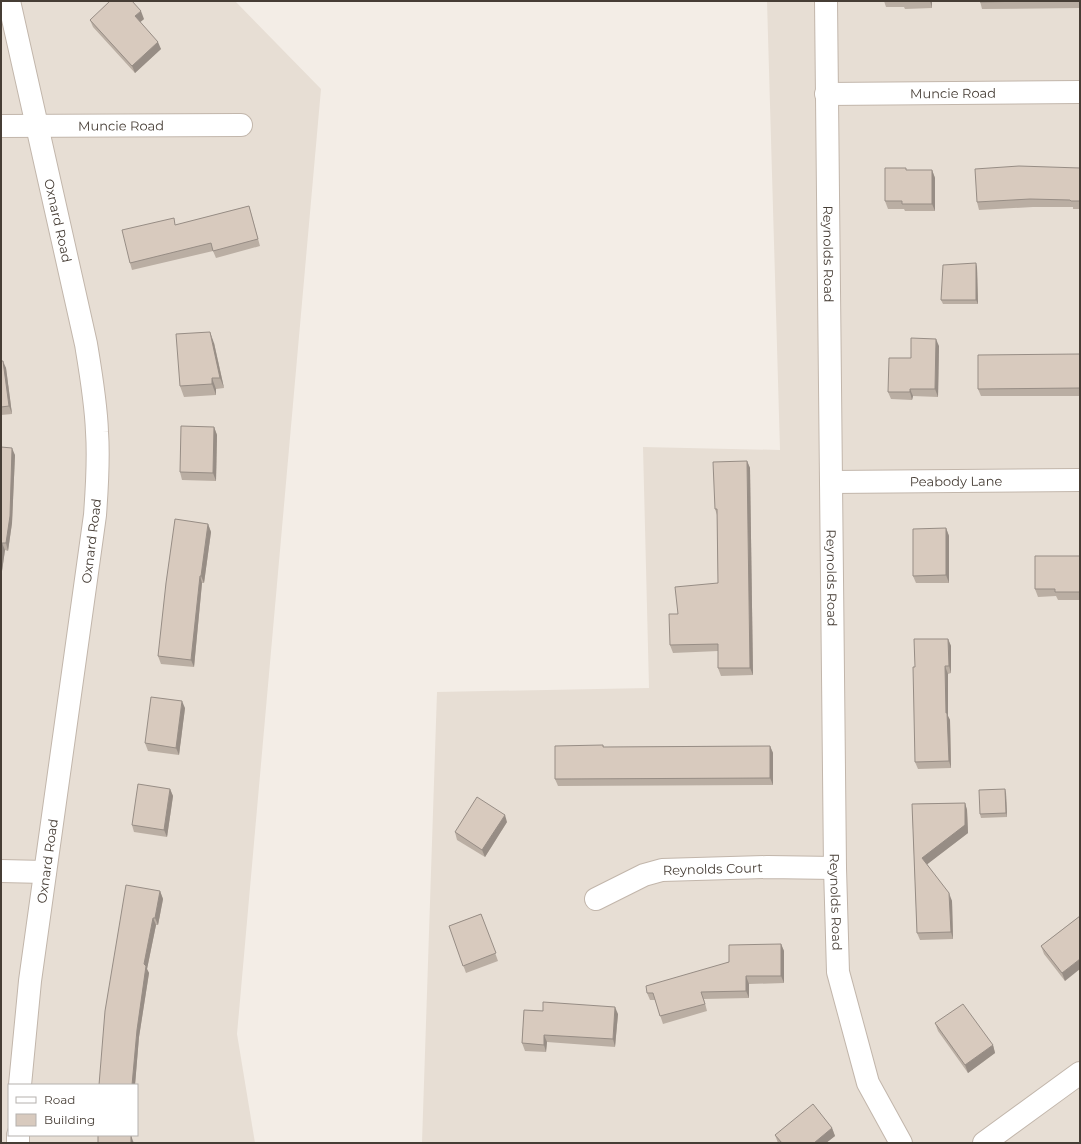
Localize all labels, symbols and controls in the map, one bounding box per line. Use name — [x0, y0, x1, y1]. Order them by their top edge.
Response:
street label: Muncie Road — [910, 85, 996, 101]
street label: Muncie Road — [78, 117, 164, 134]
street label: Oxnard Road — [41, 177, 75, 264]
street label: Reynolds Road — [820, 205, 837, 303]
street label: Peabody Lane — [910, 473, 1003, 489]
street label: Oxnard Road — [78, 498, 104, 584]
street label: Reynolds Road — [823, 529, 840, 627]
street label: Oxnard Road — [33, 818, 61, 904]
street label: Reynolds Road — [827, 853, 845, 951]
street label: Reynolds Court — [663, 859, 763, 878]
legend — [8, 1084, 138, 1136]
text: Road — [44, 1092, 75, 1107]
text: Building — [44, 1112, 95, 1127]

